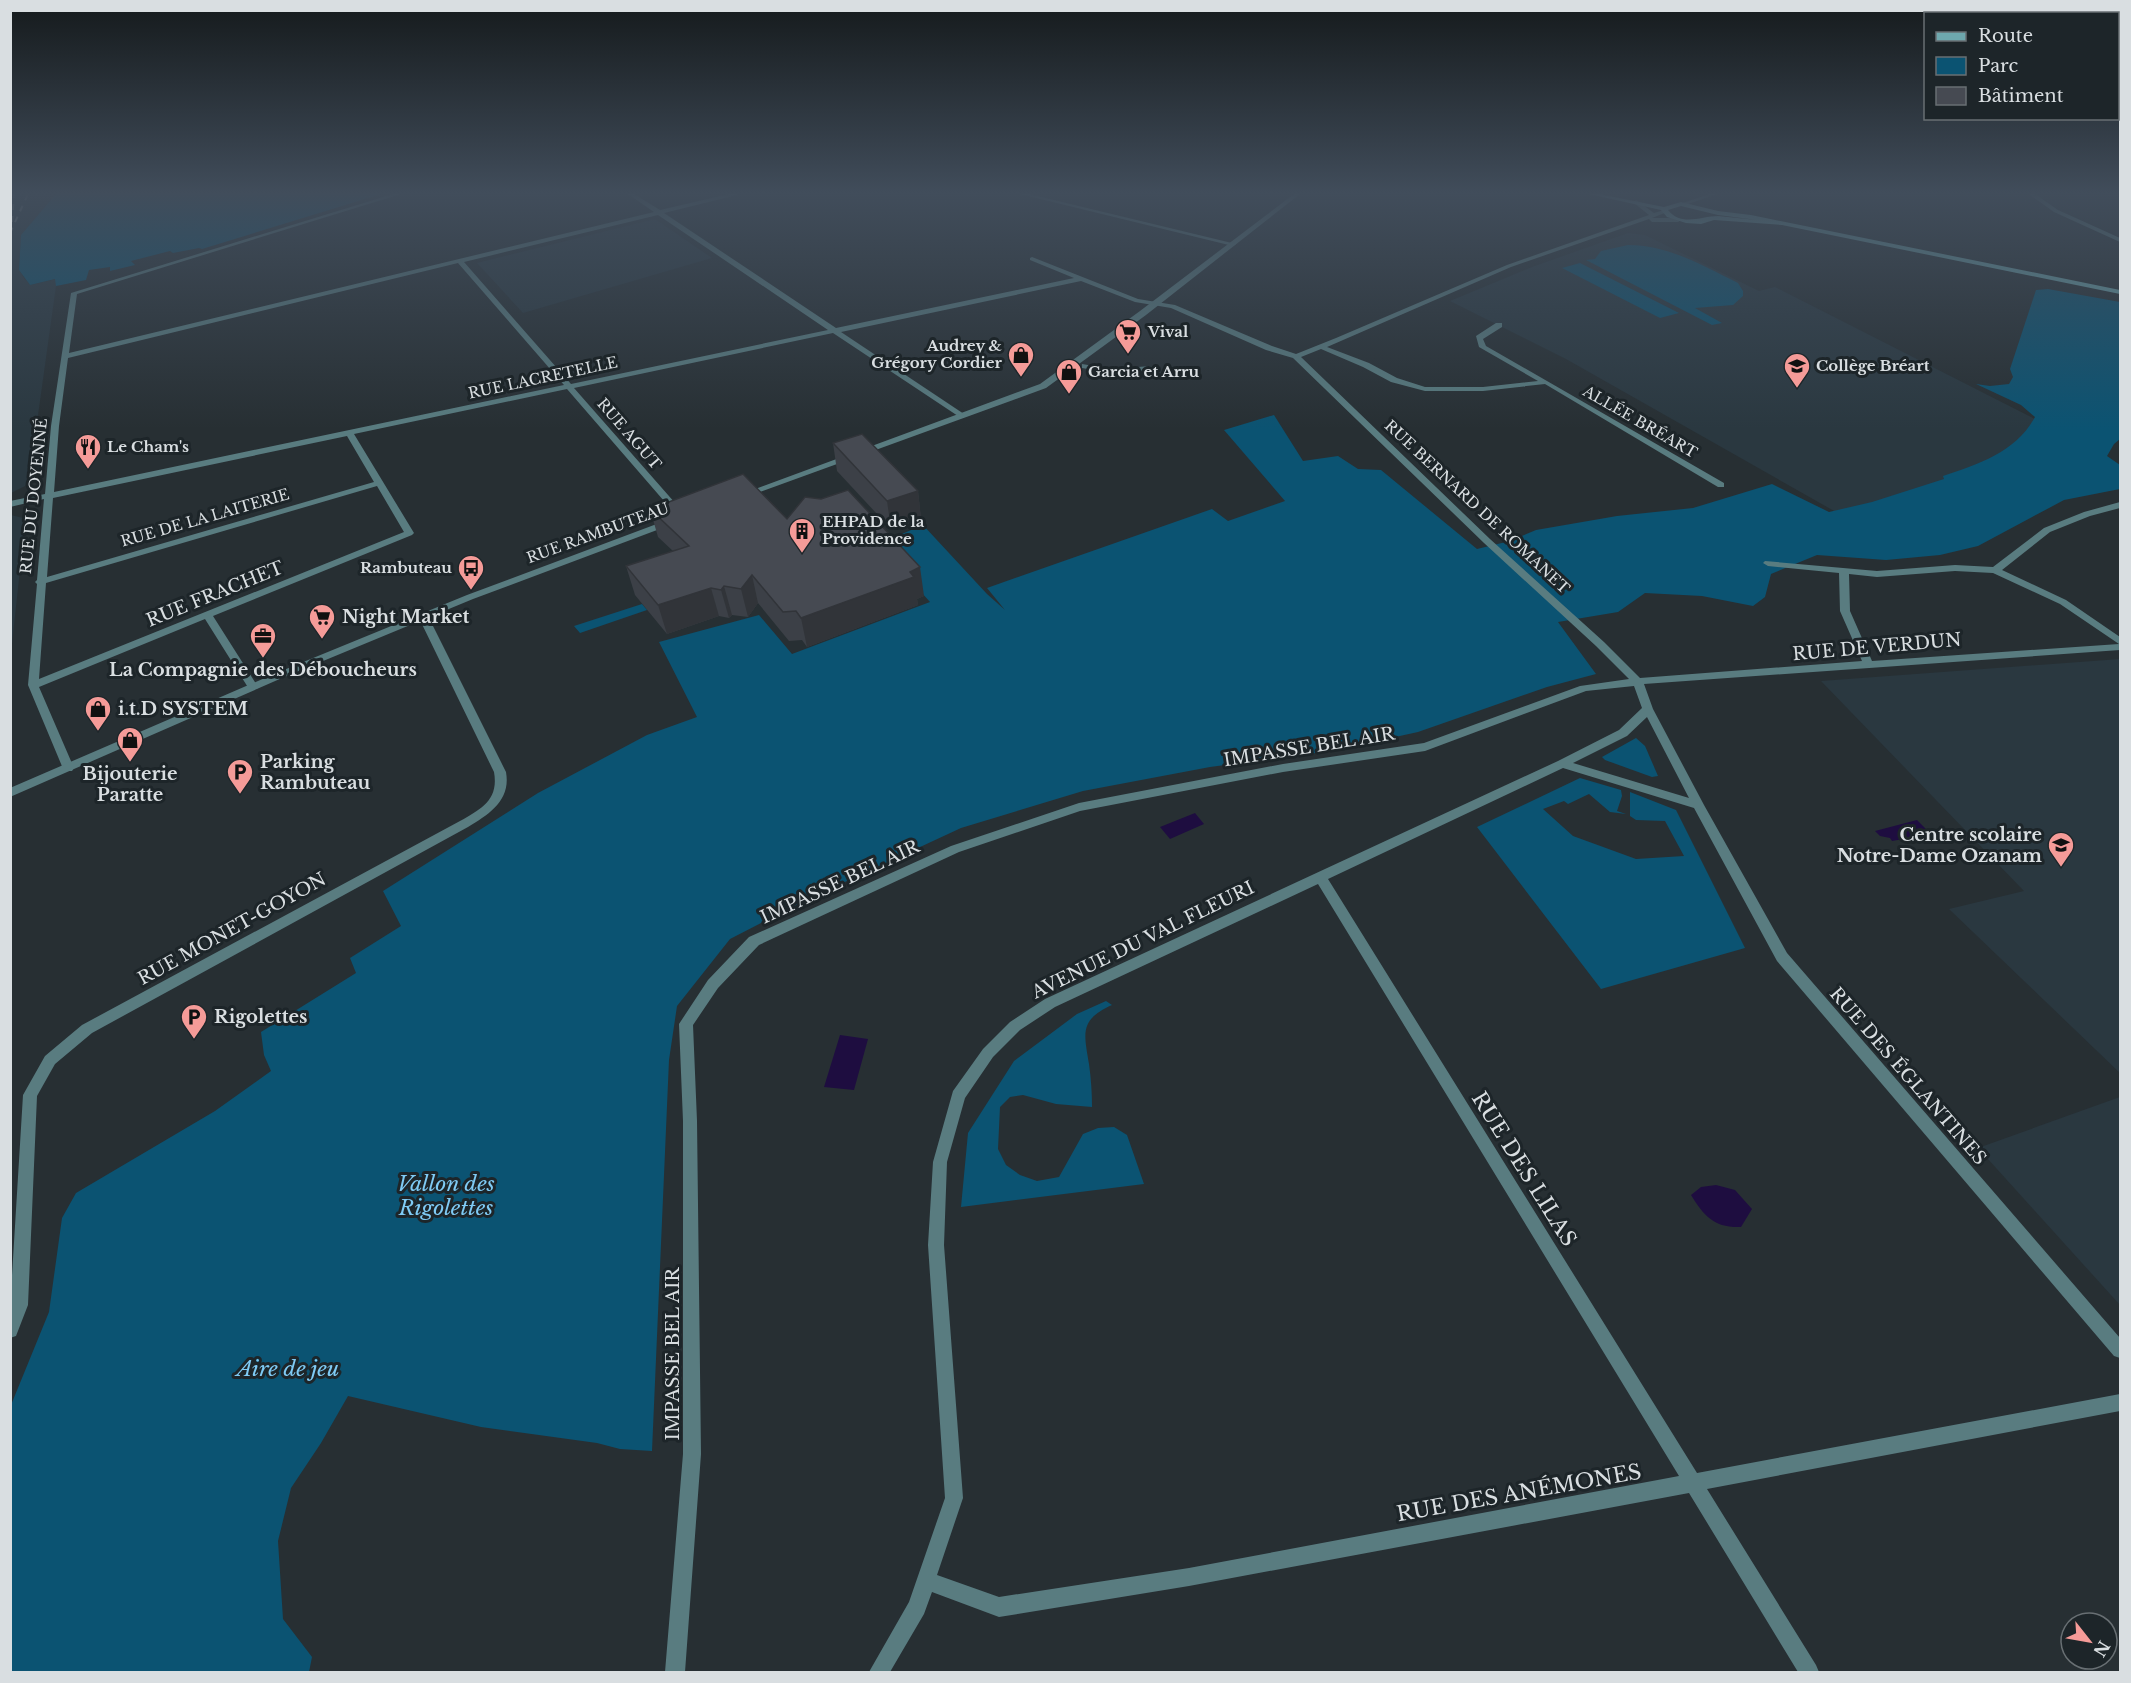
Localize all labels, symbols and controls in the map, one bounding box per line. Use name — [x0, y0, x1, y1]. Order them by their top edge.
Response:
legend — [1924, 12, 2119, 120]
text: Route — [1978, 25, 2033, 47]
text: Parc — [1978, 55, 2019, 77]
text: Bâtiment — [1978, 85, 2064, 107]
supermarket icon: Vival — [1113, 317, 1143, 355]
place label: Vival — [1147, 322, 1189, 341]
place label: Audrey & Grégory Cordier — [871, 336, 1003, 372]
shop icon: Audrey & Grégory Cordier — [1006, 340, 1036, 378]
school or university icon: Collège Bréart — [1782, 351, 1812, 389]
street label: RUE LACRETELLE — [466, 352, 619, 403]
place label: Collège Bréart — [1816, 356, 1930, 375]
shop icon: Garcia et Arru — [1054, 357, 1084, 395]
place label: Garcia et Arru — [1088, 362, 1200, 381]
street label: ALLÉE BRÉART — [1579, 381, 1701, 462]
street label: RUE AGUT — [593, 394, 666, 473]
street label: RUE BERNARD DE ROMANET — [1381, 416, 1574, 598]
street label: RUE DU DOYENNÉ — [16, 417, 51, 575]
restaurant icon: Le Cham's — [73, 432, 103, 470]
place label: Le Cham's — [107, 437, 189, 456]
street label: RUE DE LA LAITERIE — [118, 484, 292, 551]
street label: RUE RAMBUTEAU — [524, 498, 672, 567]
place label: EHPAD de la Providence — [822, 512, 925, 548]
building icon: EHPAD de la Providence — [787, 516, 817, 554]
bus stop icon: Rambuteau — [456, 553, 486, 591]
street label: RUE FRACHET — [143, 556, 287, 632]
place label: Rambuteau — [360, 558, 452, 577]
supermarket icon: Night Market — [307, 602, 337, 640]
place label: Night Market — [342, 606, 470, 628]
office icon: La Compagnie des Déboucheurs — [248, 621, 278, 659]
street label: RUE DE VERDUN — [1792, 629, 1962, 665]
place label: La Compagnie des Déboucheurs — [109, 659, 417, 681]
shop icon: i.t.D SYSTEM — [83, 694, 113, 732]
place label: i.t.D SYSTEM — [118, 698, 249, 720]
street label: IMPASSE BEL AIR — [1222, 722, 1397, 771]
shop icon: Bijouterie Paratte — [115, 725, 145, 763]
place label: Parking Rambuteau — [260, 751, 371, 794]
parking icon: Parking Rambuteau — [225, 757, 255, 795]
place label: Bijouterie Paratte — [83, 763, 177, 806]
place label: Centre scolaire Notre-Dame Ozanam — [1837, 824, 2042, 867]
school or university icon: Centre scolaire Notre-Dame Ozanam — [2046, 830, 2076, 868]
street label: IMPASSE BEL AIR — [757, 835, 924, 929]
street label: RUE MONET-GOYON — [134, 868, 330, 990]
street label: AVENUE DU VAL FLEURI — [1027, 876, 1258, 1004]
street label: RUE DES ÉGLANTINES — [1825, 982, 1992, 1169]
parking icon: Rigolettes — [179, 1002, 209, 1040]
place label: Rigolettes — [214, 1006, 308, 1028]
street label: RUE DES LILAS — [1466, 1087, 1582, 1251]
park label: Vallon des Rigolettes — [397, 1171, 495, 1221]
street label: IMPASSE BEL AIR — [662, 1267, 684, 1441]
park label: Aire de jeu — [234, 1356, 339, 1382]
street label: RUE DES ANÉMONES — [1395, 1459, 1643, 1527]
north arrow — [2059, 1611, 2119, 1671]
text: N — [2089, 1637, 2114, 1660]

